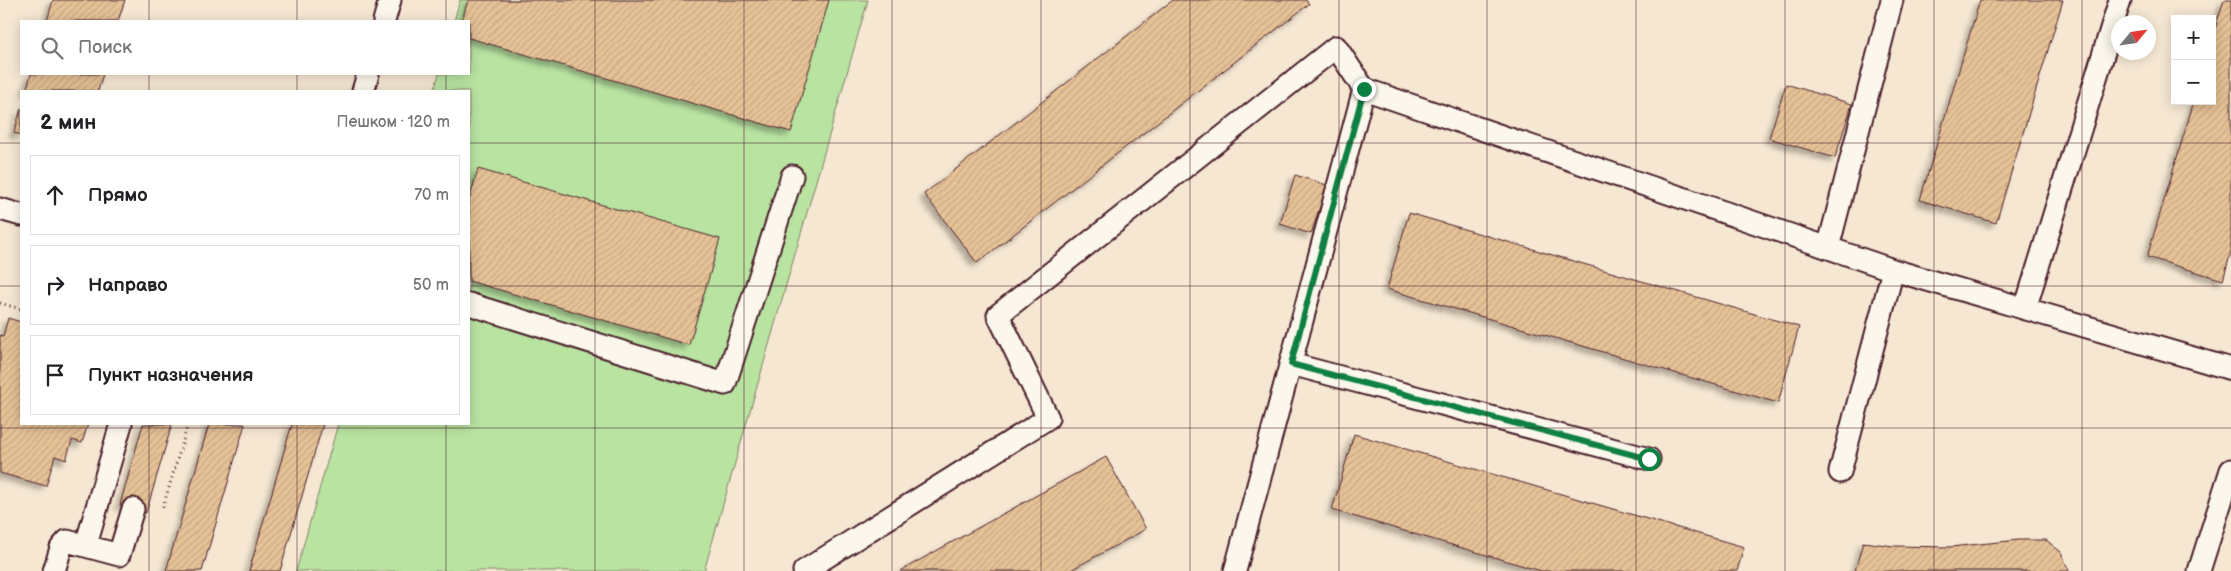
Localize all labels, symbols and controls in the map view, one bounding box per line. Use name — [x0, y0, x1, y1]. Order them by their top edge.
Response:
north arrow — [2111, 15, 2156, 60]
map controls — [2171, 15, 2216, 105]
button: + — [2171, 15, 2216, 60]
search box — [20, 20, 470, 75]
icon: search — [38, 34, 66, 62]
text: Поиск — [78, 36, 132, 59]
button: − — [2171, 60, 2216, 105]
route end — [1353, 78, 1376, 101]
text: 2 мин — [40, 110, 96, 135]
text: Пешком · 120 m — [337, 113, 450, 132]
icon: ahead — [41, 181, 69, 209]
text: Прямо — [88, 184, 148, 207]
text: 70 m — [414, 186, 449, 205]
icon: right — [41, 271, 69, 299]
text: Направо — [88, 274, 168, 297]
text: 50 m — [413, 276, 449, 295]
icon: arrive — [41, 361, 69, 389]
text: Пункт назначения — [88, 364, 253, 387]
route start — [1638, 448, 1661, 471]

